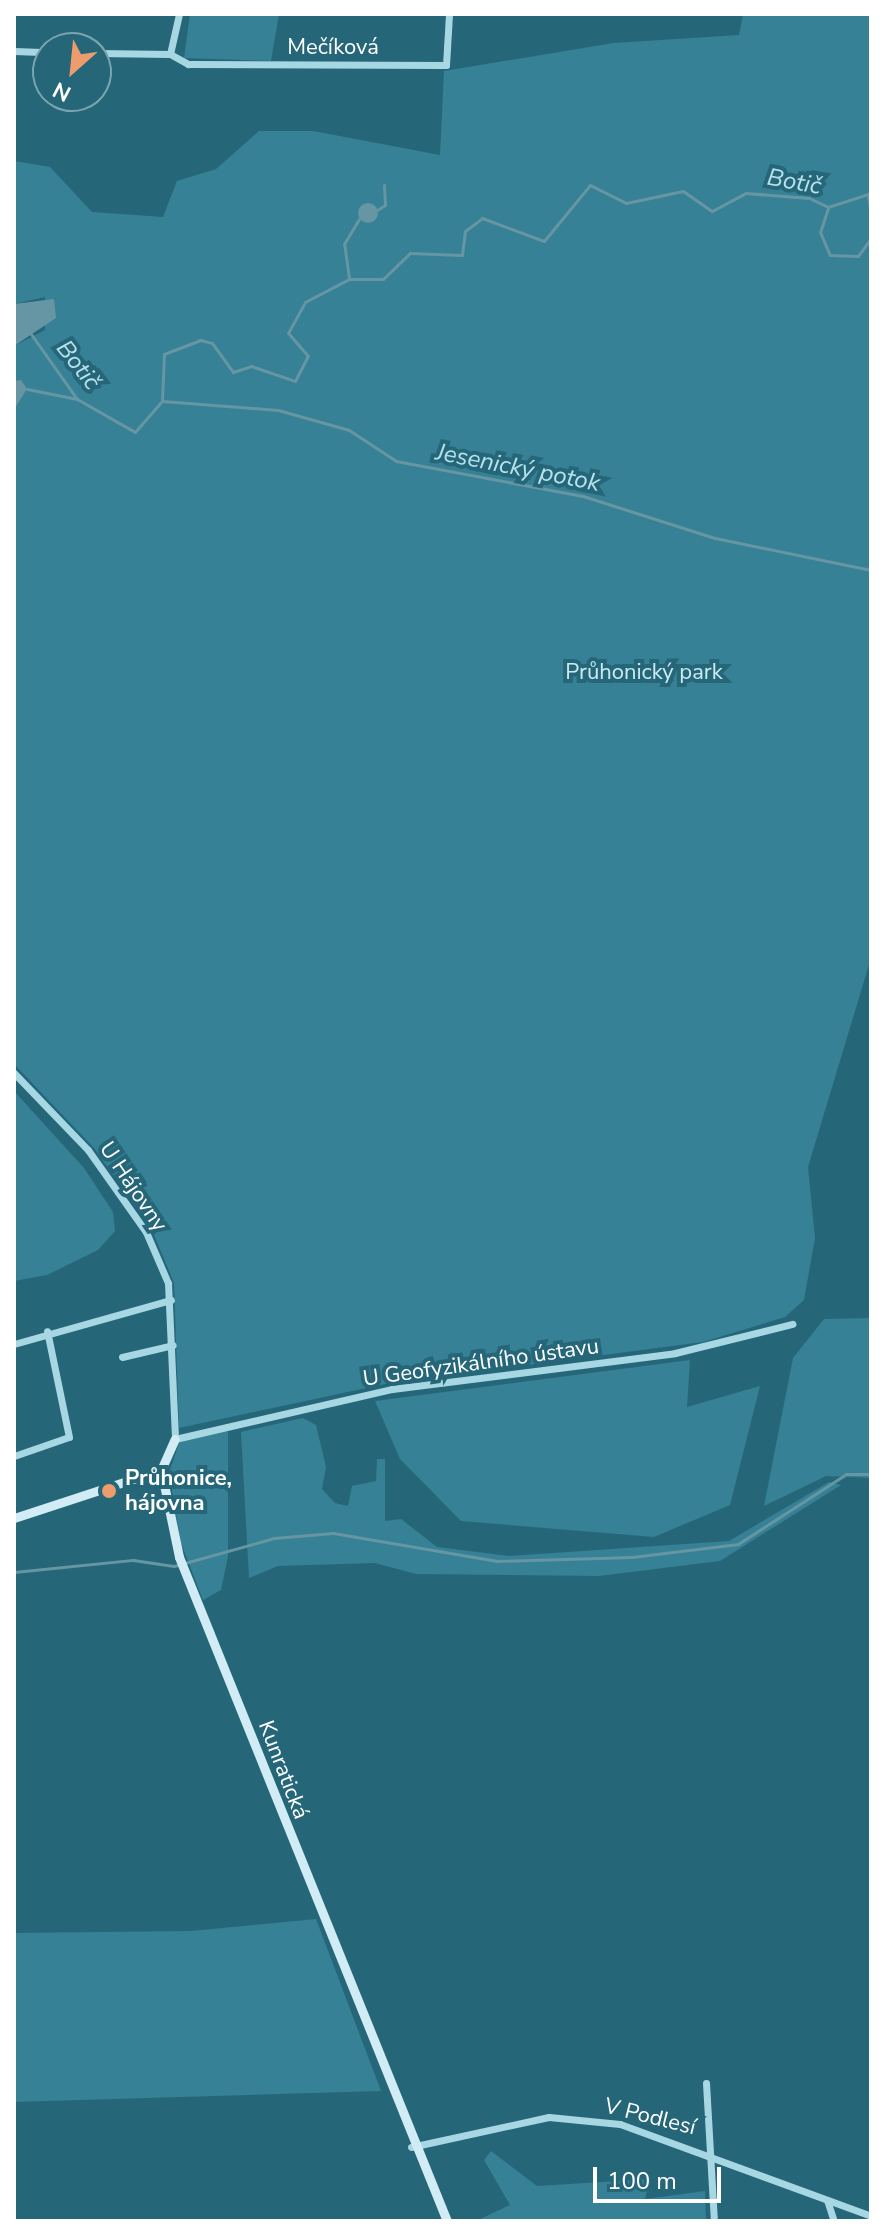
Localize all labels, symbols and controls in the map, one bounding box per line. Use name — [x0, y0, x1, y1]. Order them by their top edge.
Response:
north arrow — [32, 32, 112, 112]
street label: Mečíková — [287, 35, 379, 61]
text: N — [48, 74, 76, 109]
water label: Botič — [765, 163, 823, 201]
water label: Botič — [50, 335, 106, 395]
water label: Jesenický potok — [434, 438, 602, 498]
park label: Průhonický park — [565, 660, 723, 686]
street label: U Hájovny — [93, 1137, 173, 1237]
street label: U Geofyzikálního ústavu — [361, 1333, 601, 1393]
place label: Průhonice, hájovna — [125, 1465, 232, 1516]
marker: Průhonice, hájovna — [100, 1482, 118, 1500]
street label: Kunratická — [252, 1717, 314, 1823]
street label: V Podlesí — [602, 2093, 698, 2141]
scale bar — [597, 2151, 725, 2201]
text: 100 m — [607, 2165, 677, 2197]

